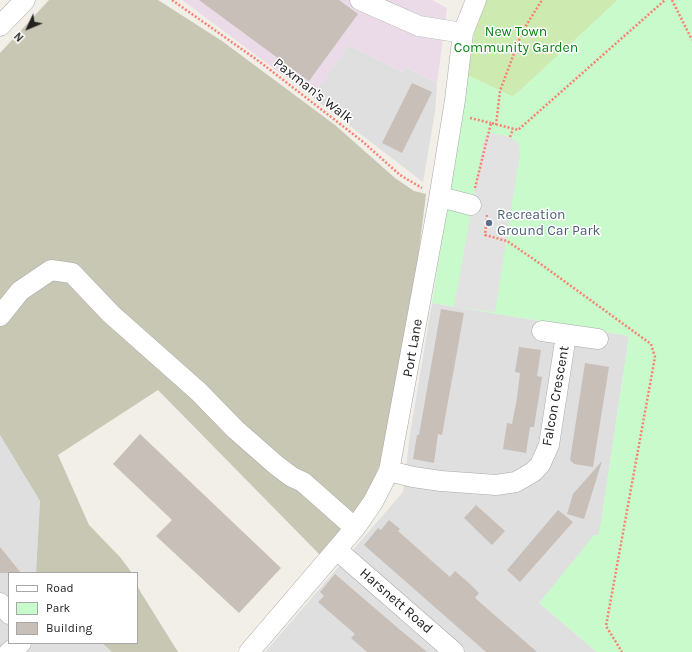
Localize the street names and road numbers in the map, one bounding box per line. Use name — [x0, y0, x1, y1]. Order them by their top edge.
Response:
street label: Paxman's Walk — [270, 55, 356, 127]
street label: Port Lane — [400, 318, 426, 378]
street label: Falcon Crescent — [539, 345, 573, 447]
street label: Harsnett Road — [356, 565, 436, 637]

